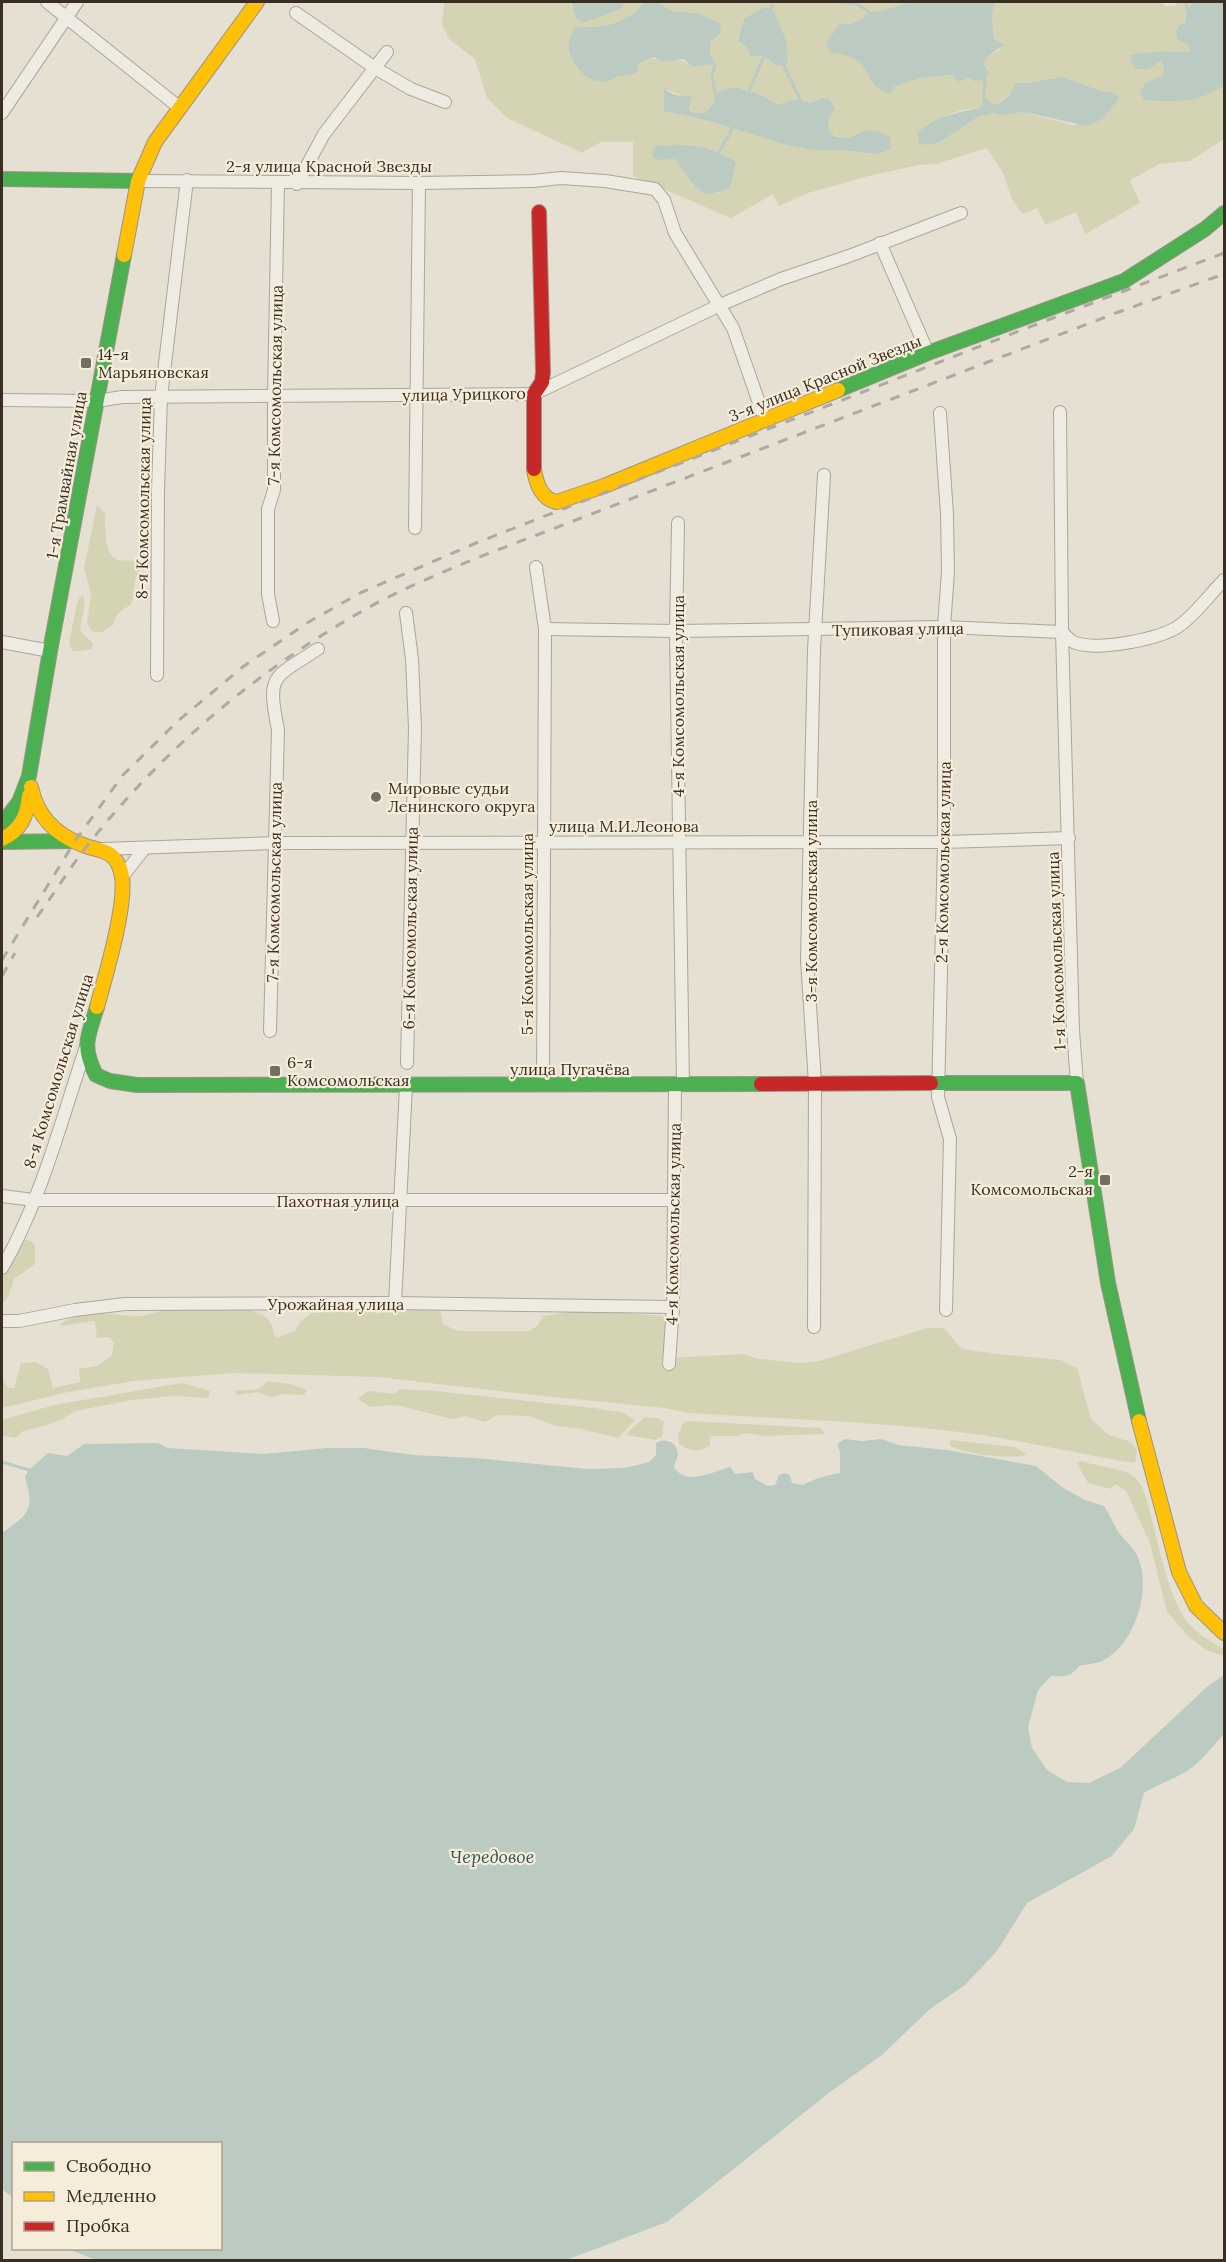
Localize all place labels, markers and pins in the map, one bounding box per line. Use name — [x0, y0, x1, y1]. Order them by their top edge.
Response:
place label: 14-я Марьяновская — [98, 344, 209, 382]
marker: 14-я Марьяновская — [79, 356, 93, 370]
place label: Мировые судьи Ленинского округа — [388, 778, 535, 816]
marker: Мировые судьи Ленинского округа — [369, 790, 383, 804]
place label: 6-я Комсомольская — [287, 1052, 409, 1090]
marker: 6-я Комсомольская — [268, 1064, 282, 1078]
place label: 2-я Комсомольская — [971, 1161, 1093, 1199]
marker: 2-я Комсомольская — [1098, 1173, 1112, 1187]

